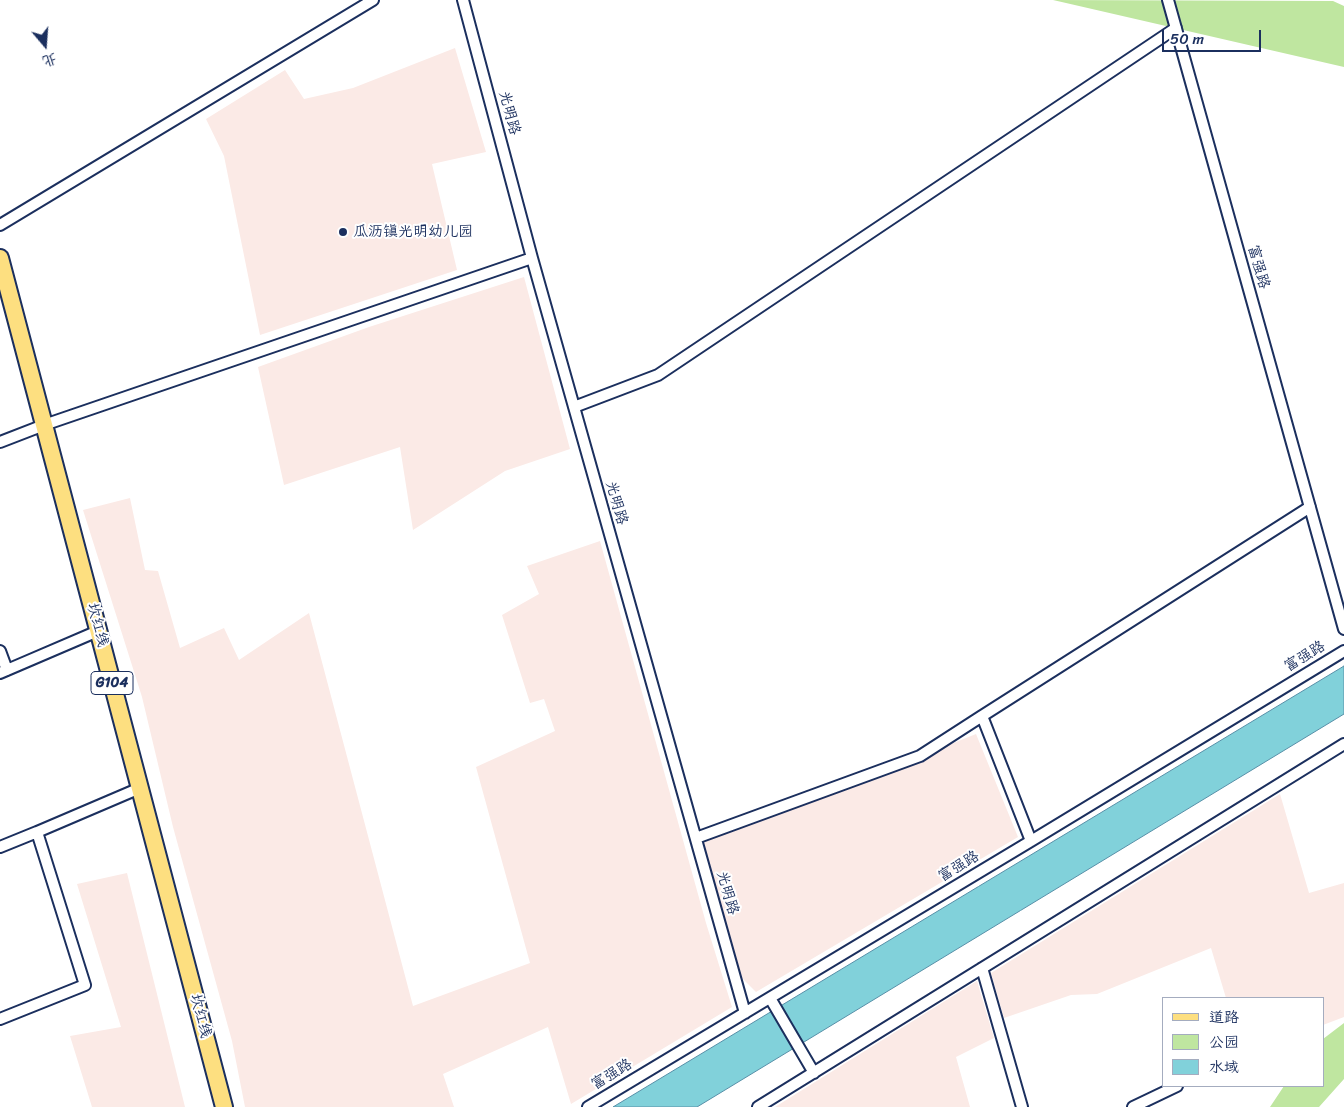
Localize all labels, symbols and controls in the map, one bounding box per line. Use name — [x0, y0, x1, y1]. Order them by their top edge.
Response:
north arrow — [20, 20, 70, 70]
scale bar — [1164, 20, 1263, 52]
text: 50 m — [1170, 26, 1204, 52]
text: 北 — [39, 46, 60, 74]
street label: 光明路 — [494, 89, 524, 137]
place label: 瓜沥镇光明幼儿园 — [353, 223, 473, 241]
marker: 瓜沥镇光明幼儿园 — [337, 226, 349, 238]
street label: 富强路 — [1243, 243, 1273, 291]
street label: 光明路 — [601, 479, 631, 527]
street label: 坎红线 — [82, 601, 112, 649]
street label: 富强路 — [1281, 638, 1329, 676]
road number: G104 — [91, 671, 133, 694]
street label: 富强路 — [935, 848, 983, 886]
street label: 光明路 — [712, 869, 742, 917]
street label: 坎红线 — [185, 992, 215, 1040]
legend — [1162, 997, 1324, 1087]
text: 道路 — [1209, 1004, 1239, 1030]
text: 公园 — [1209, 1029, 1239, 1055]
text: 水域 — [1209, 1054, 1239, 1080]
street label: 富强路 — [588, 1056, 636, 1094]

